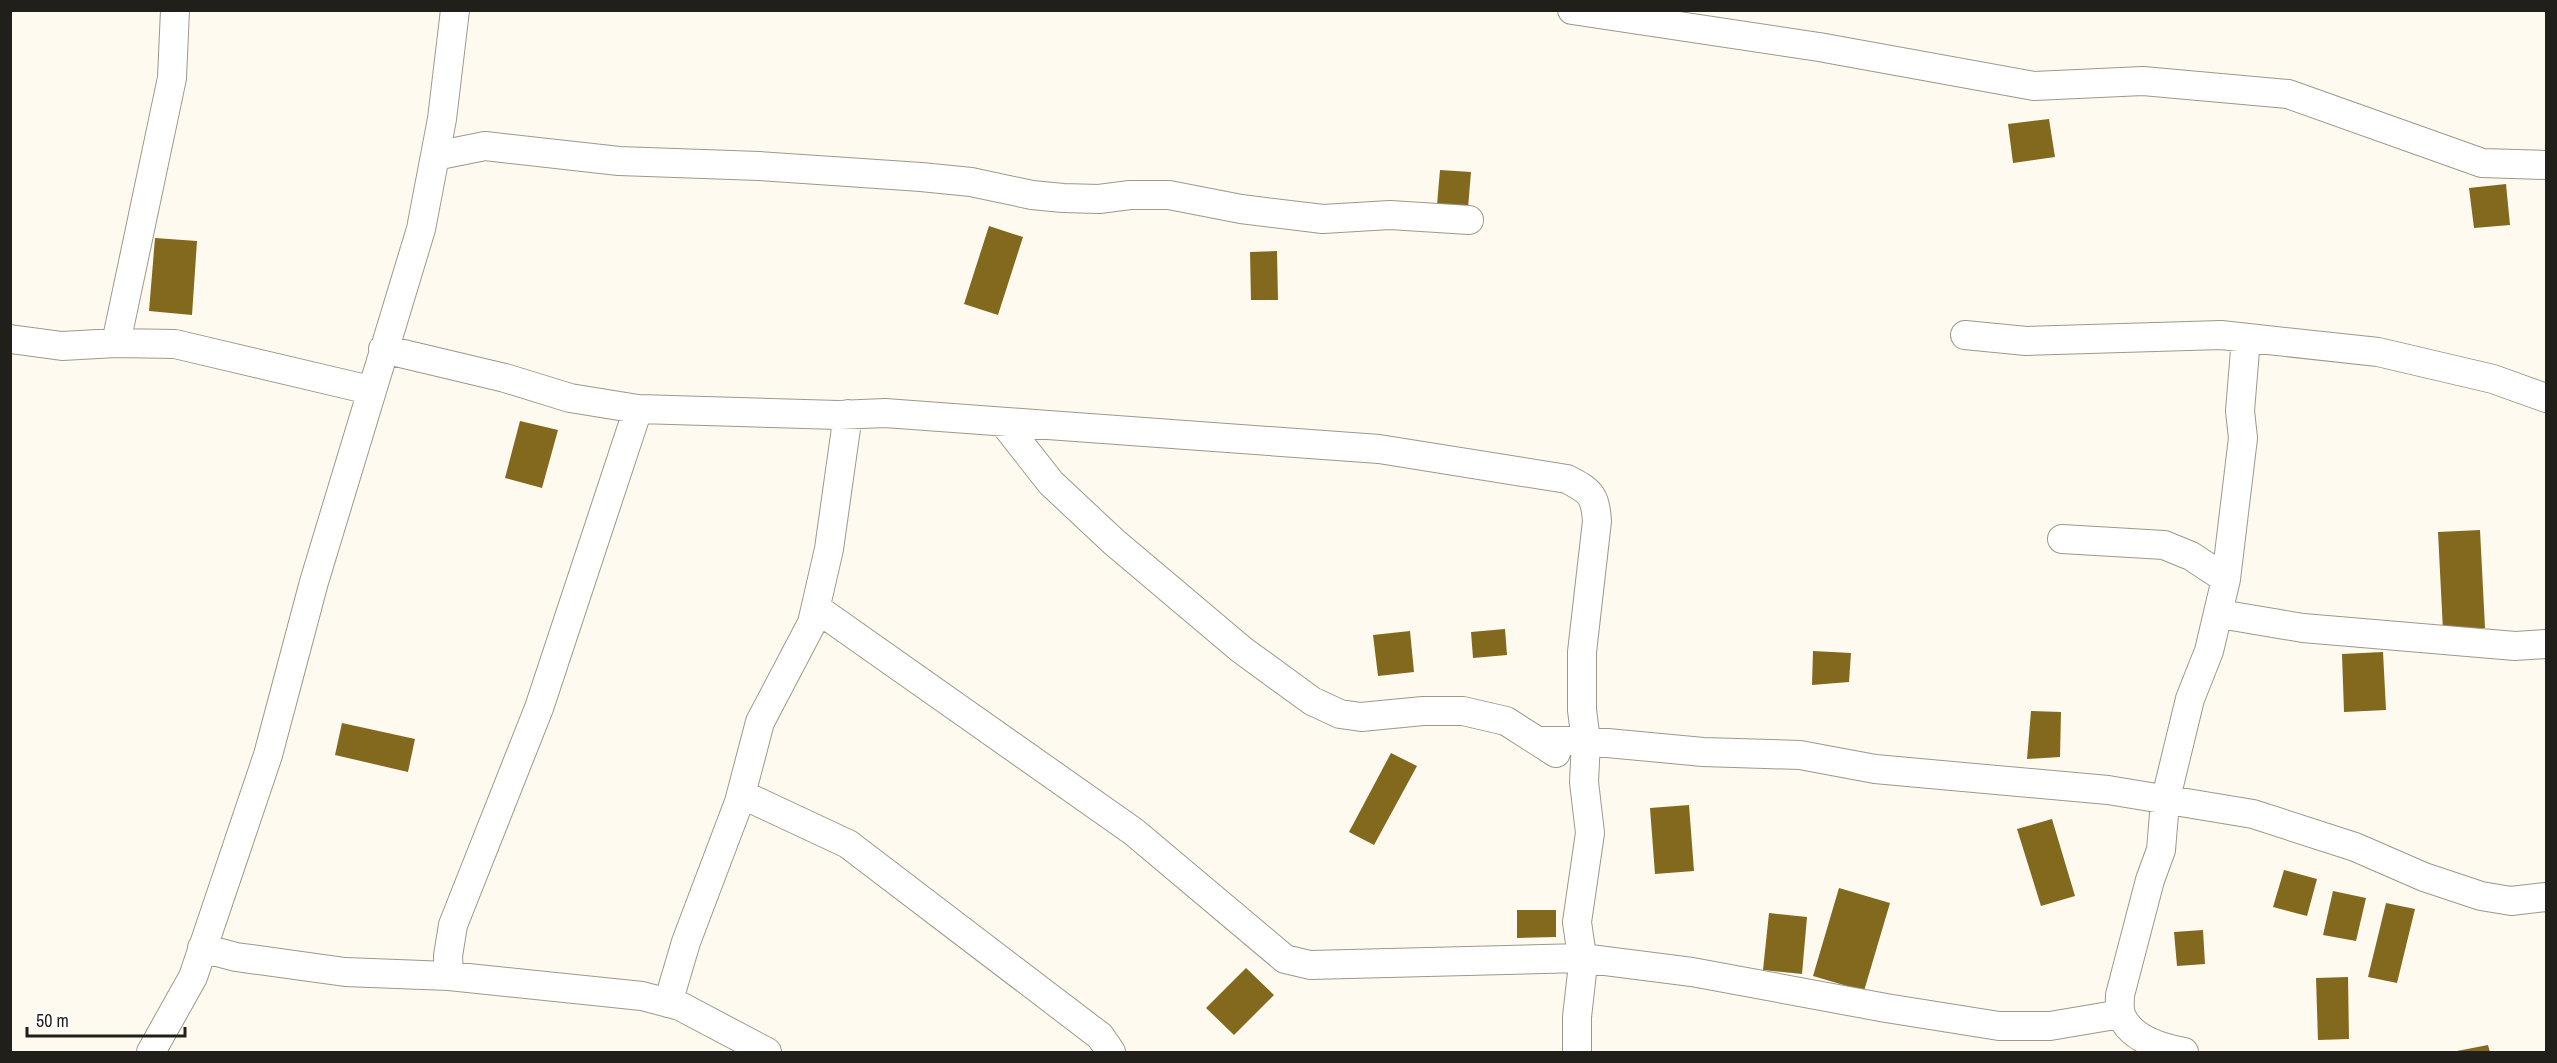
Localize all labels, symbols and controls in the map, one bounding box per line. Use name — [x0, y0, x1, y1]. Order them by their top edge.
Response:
scale bar — [27, 1000, 184, 1038]
text: 50 m — [36, 1008, 69, 1033]

